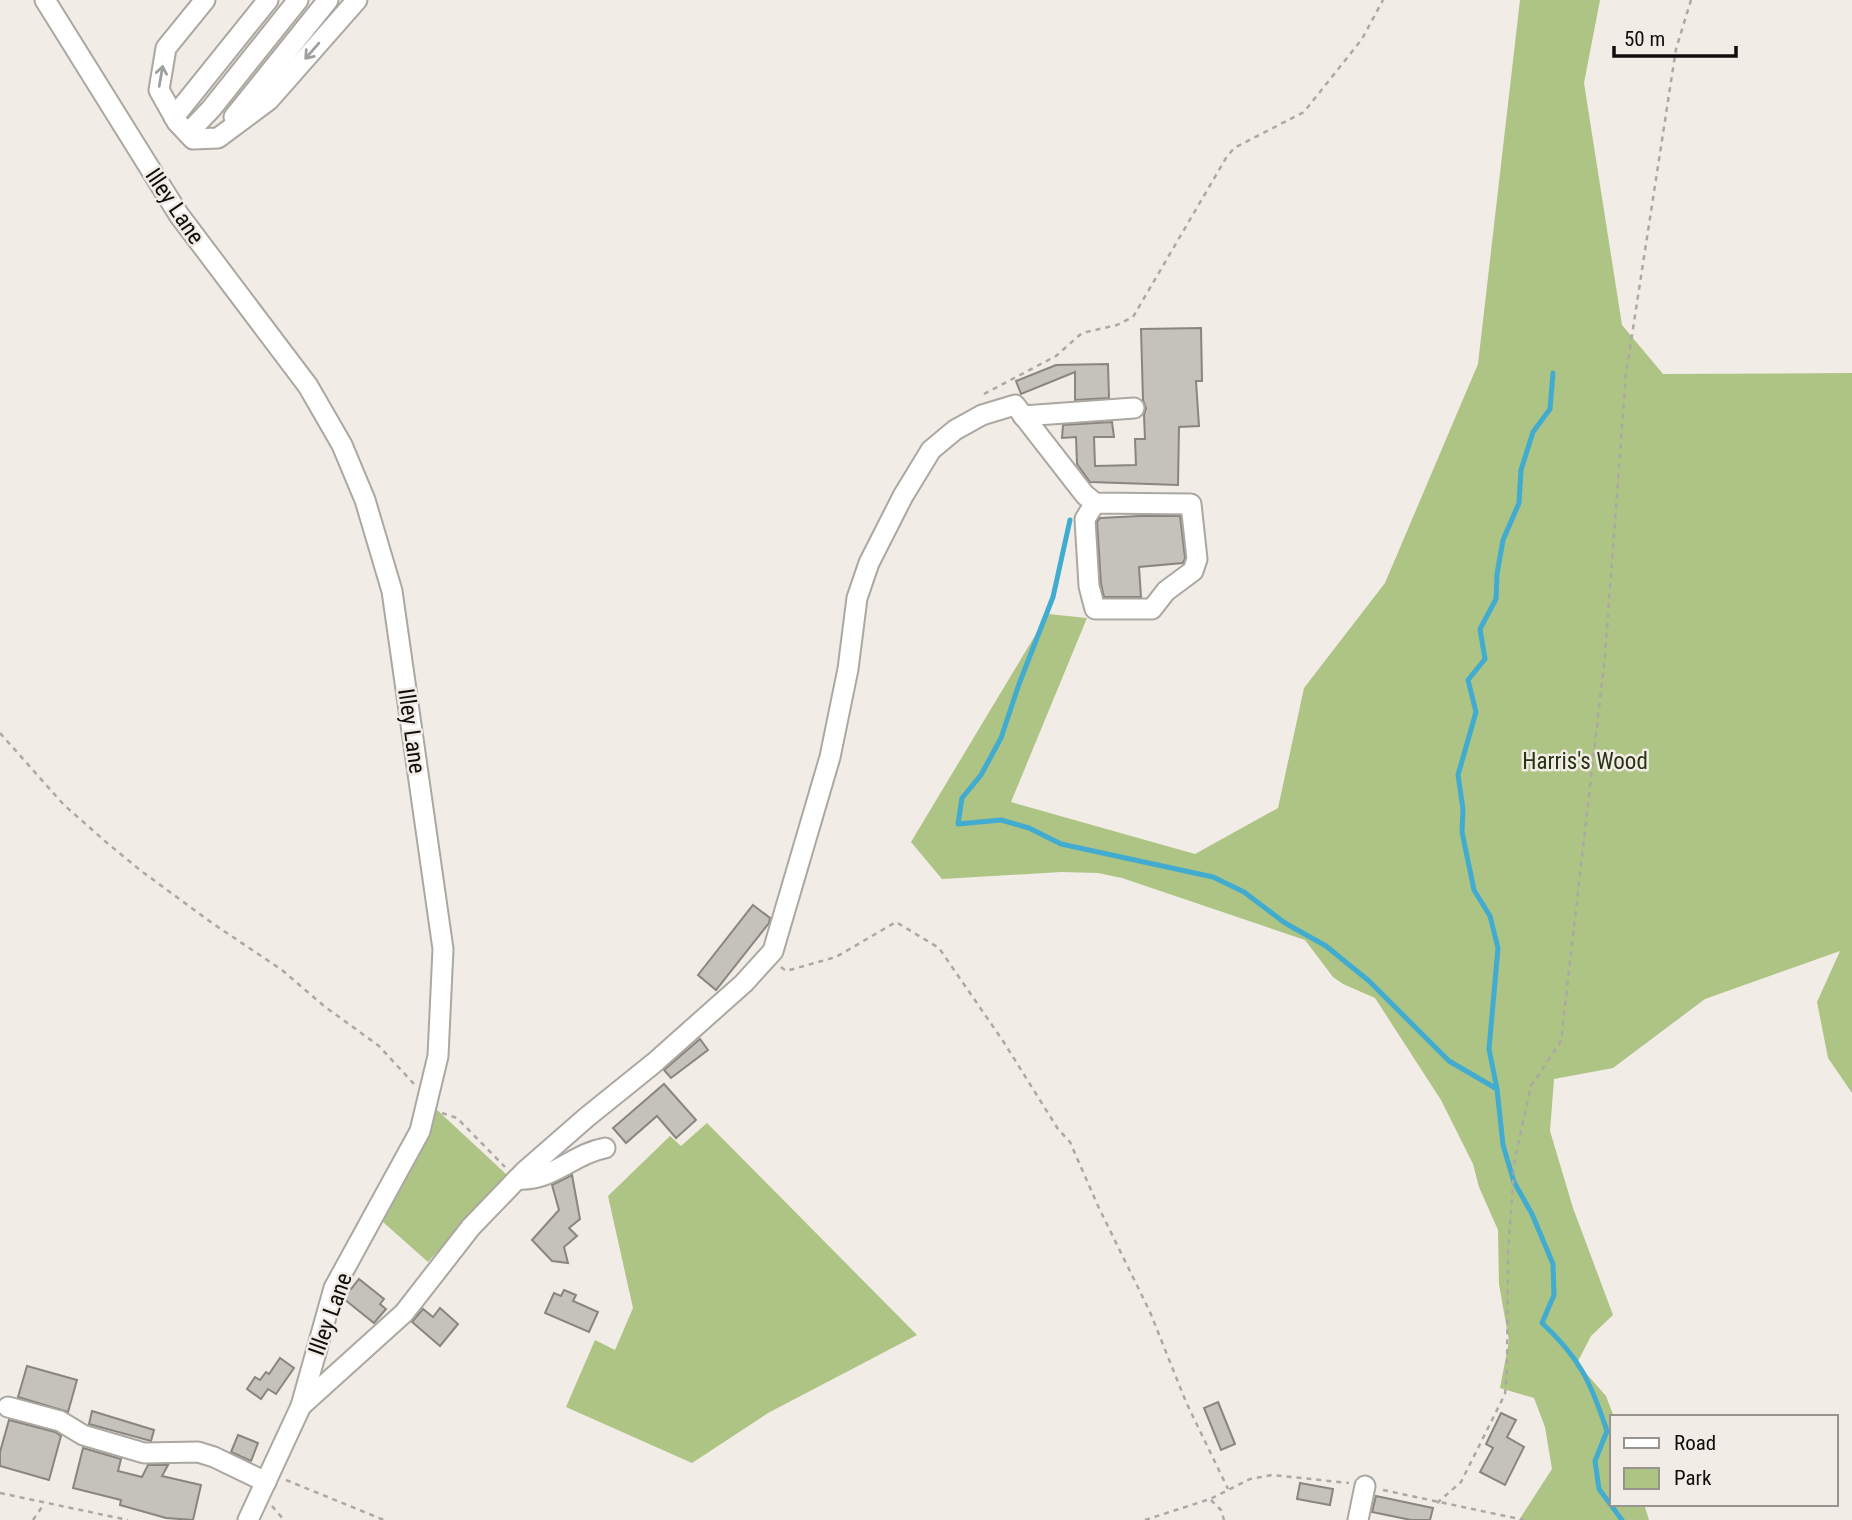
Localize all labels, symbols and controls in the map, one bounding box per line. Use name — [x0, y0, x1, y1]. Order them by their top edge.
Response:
scale bar — [1614, 14, 1736, 58]
text: 50 m — [1624, 27, 1665, 51]
one-way arrow — [304, 42, 320, 60]
one-way arrow — [155, 65, 168, 88]
street label: Illey Lane — [139, 163, 210, 249]
street label: Illey Lane — [392, 687, 431, 775]
park label: Harris's Wood — [1522, 748, 1648, 775]
street label: Illey Lane — [303, 1269, 358, 1359]
legend — [1610, 1415, 1838, 1506]
text: Road — [1674, 1431, 1716, 1455]
text: Park — [1674, 1466, 1712, 1490]

